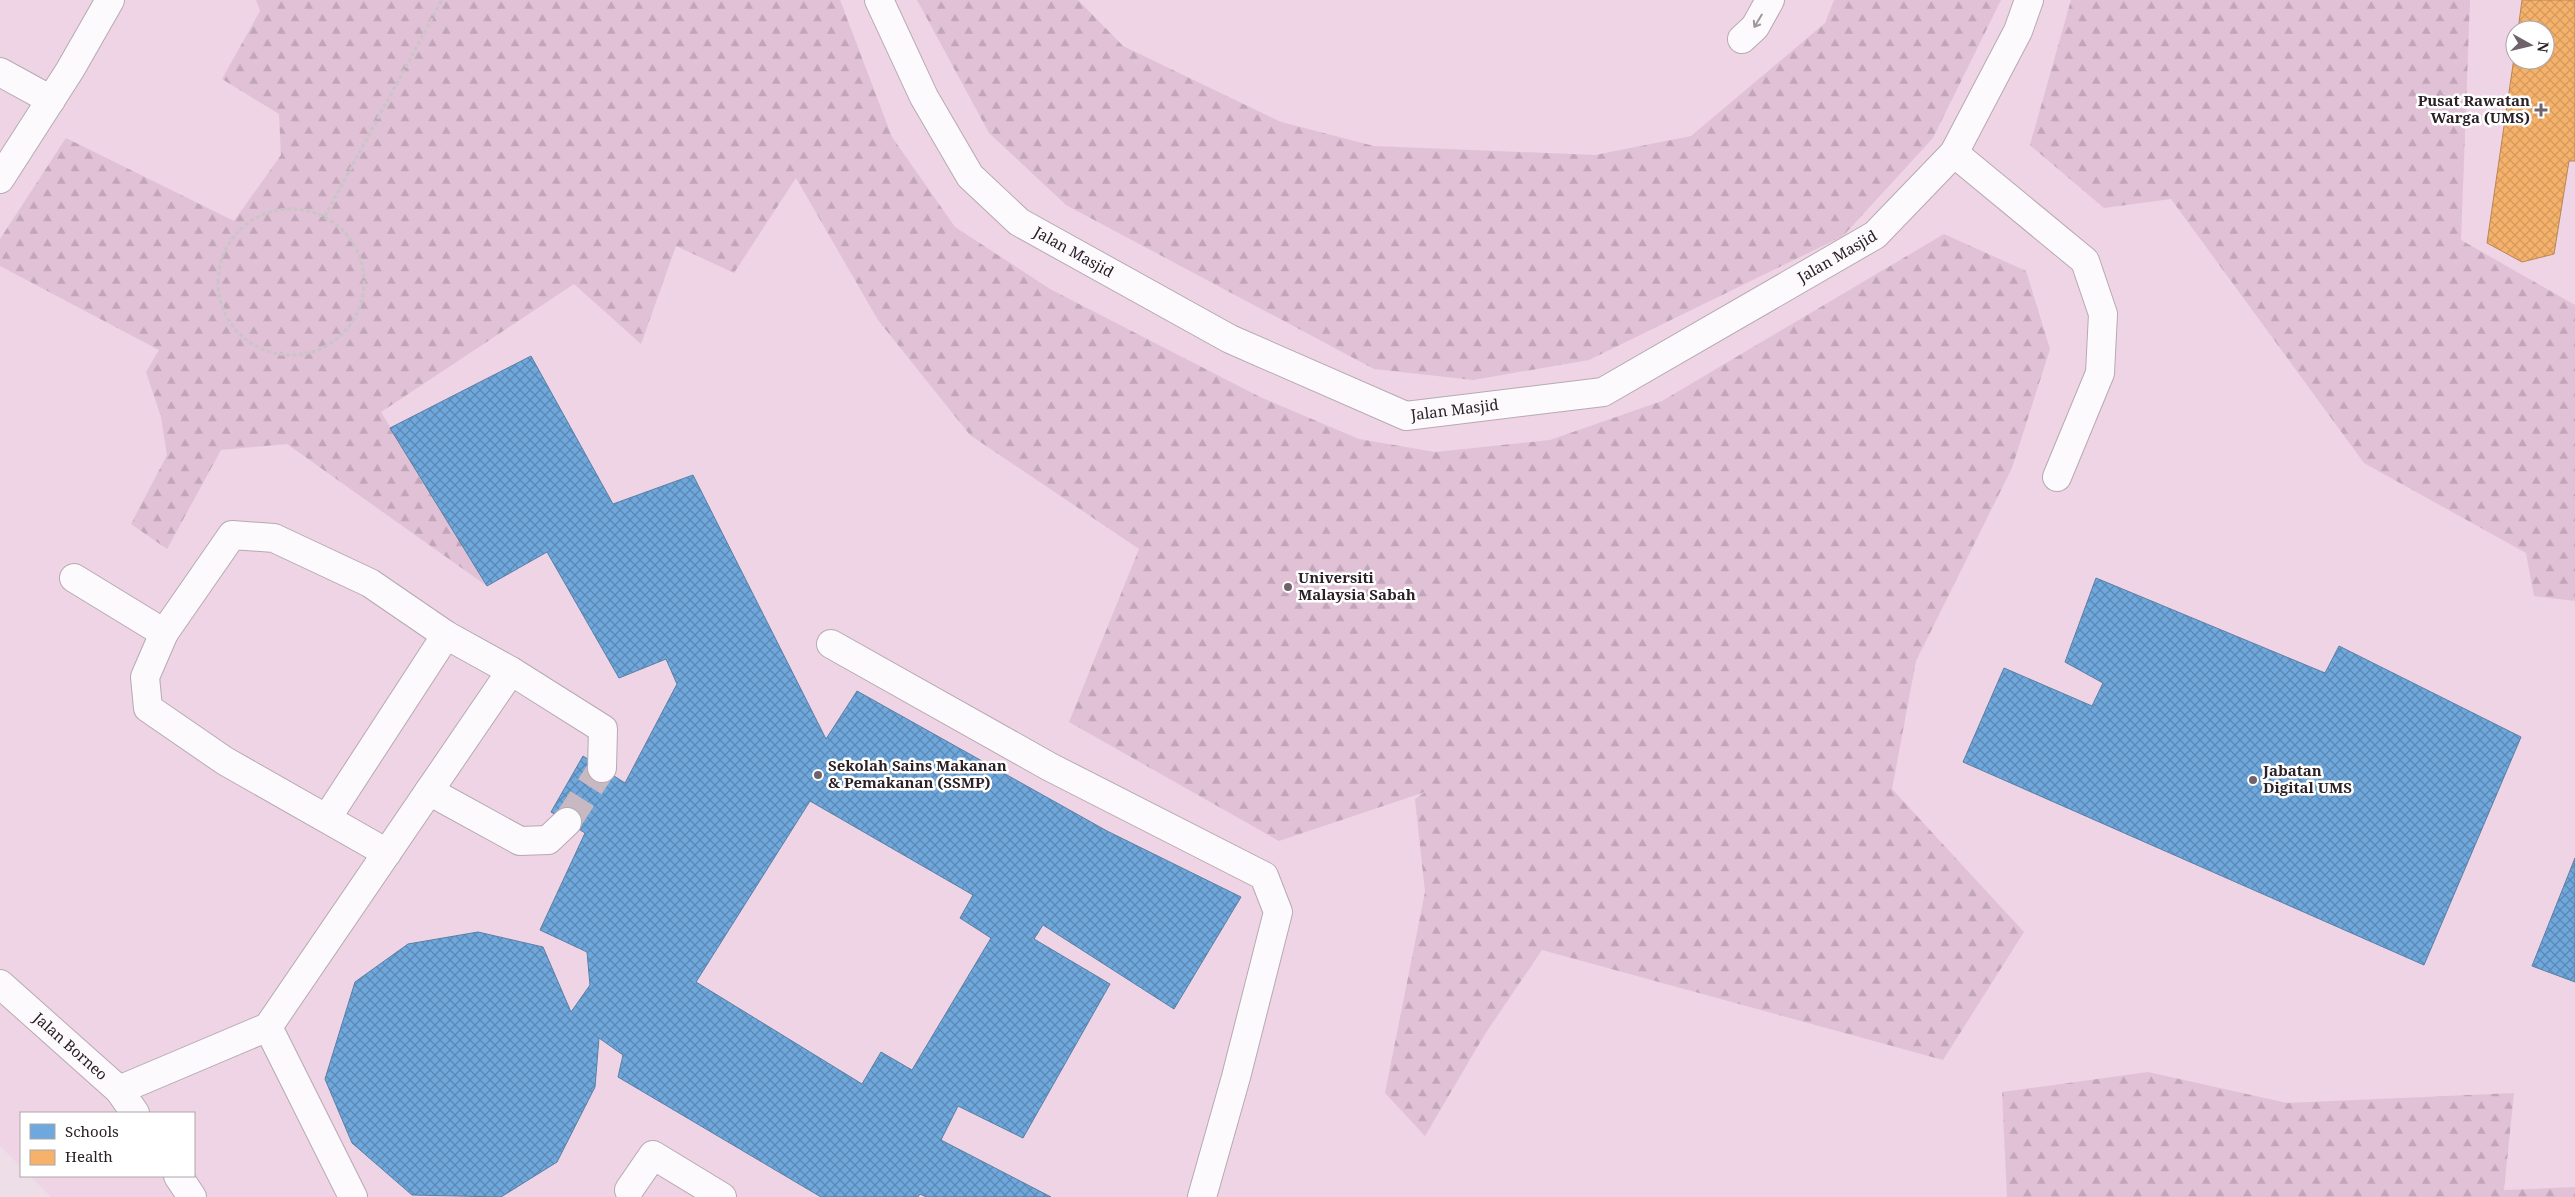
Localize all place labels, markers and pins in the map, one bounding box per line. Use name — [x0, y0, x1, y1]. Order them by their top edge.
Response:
place label: Pusat Rawatan Warga (UMS) — [2418, 90, 2530, 127]
marker: Pusat Rawatan Warga (UMS) — [2534, 103, 2548, 117]
place label: Universiti Malaysia Sabah — [1298, 567, 1416, 604]
marker: Universiti Malaysia Sabah — [1282, 581, 1294, 593]
place label: Sekolah Sains Makanan & Pemakanan (SSMP) — [828, 755, 1007, 792]
place label: Jabatan Digital UMS — [2262, 760, 2352, 797]
marker: Sekolah Sains Makanan & Pemakanan (SSMP) — [812, 769, 824, 781]
marker: Jabatan Digital UMS — [2247, 774, 2259, 786]

